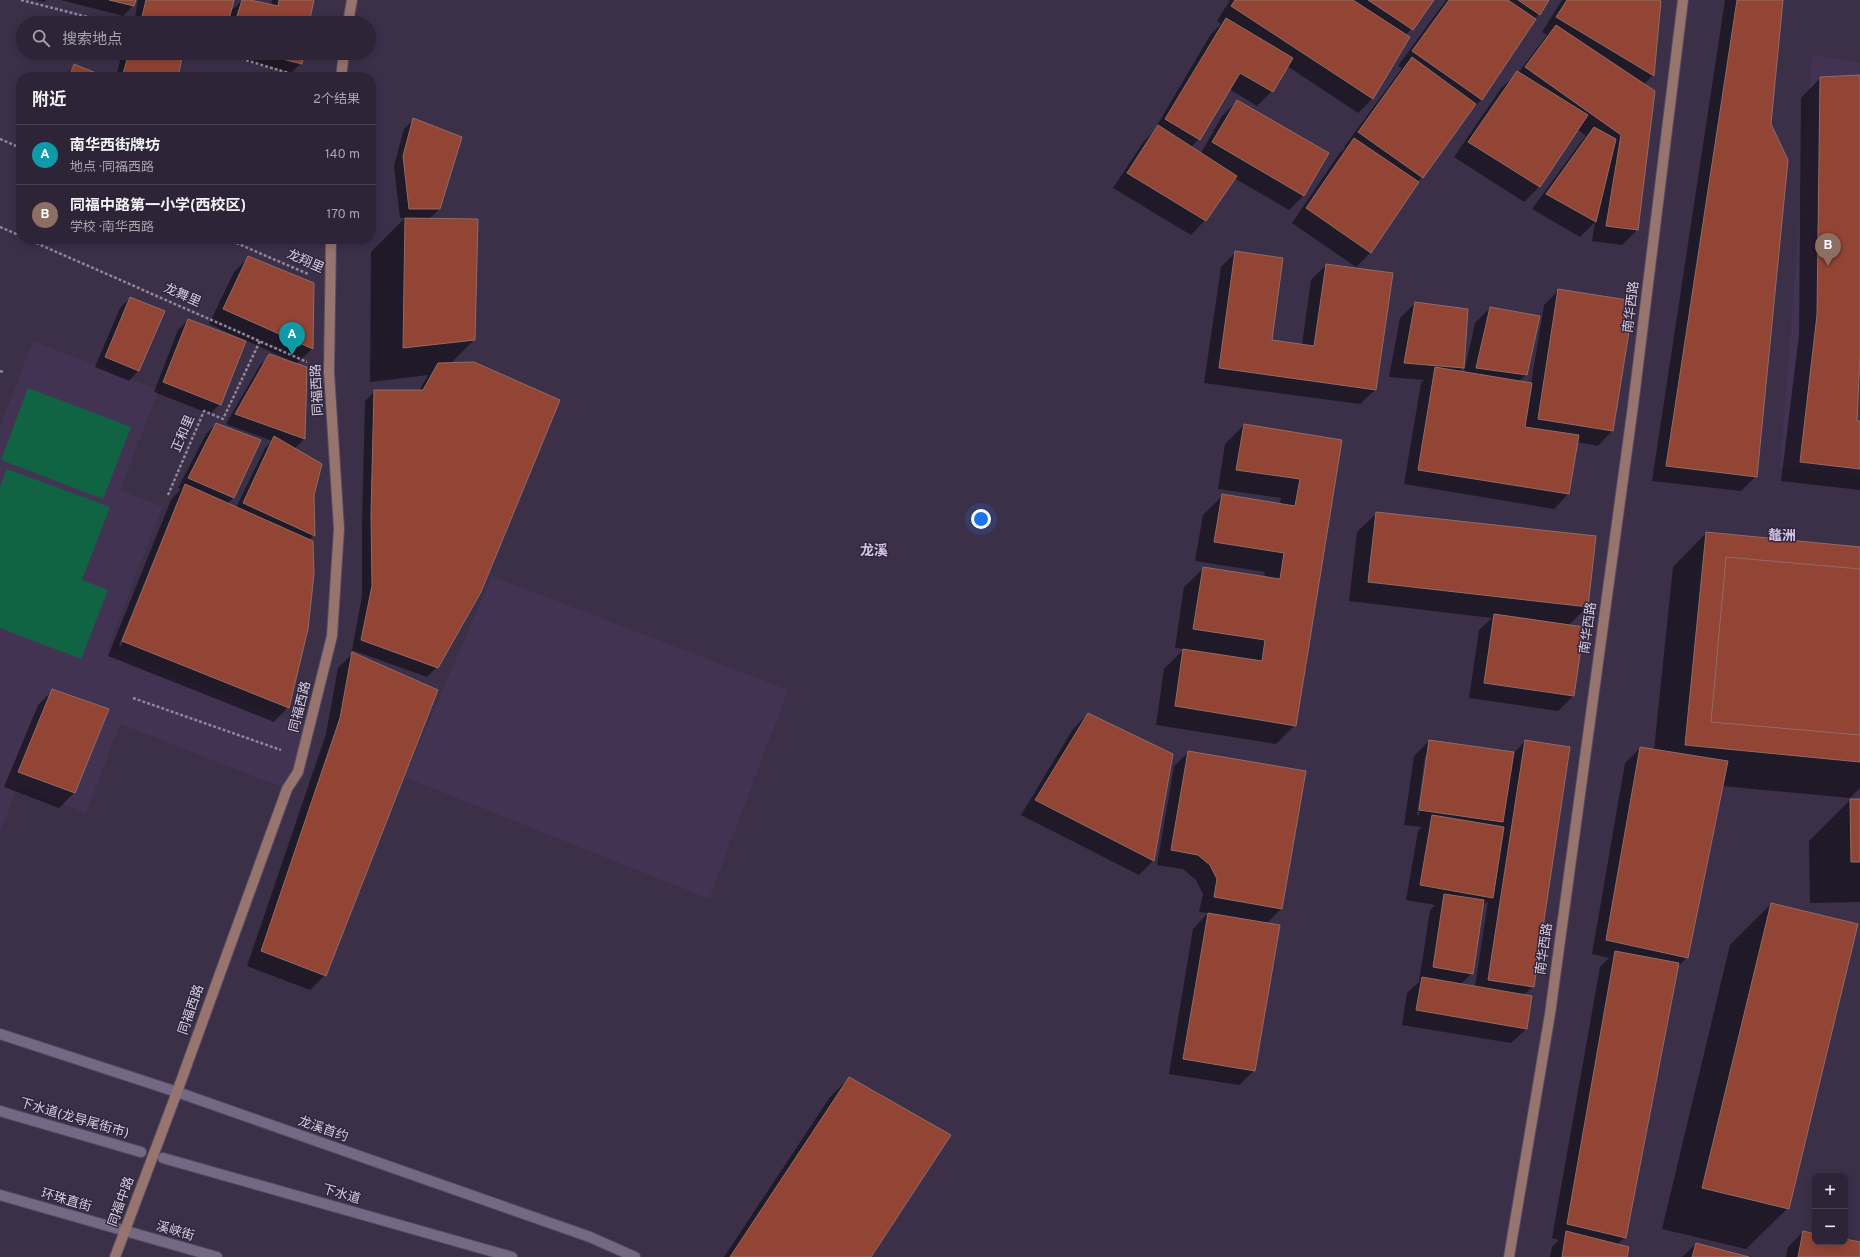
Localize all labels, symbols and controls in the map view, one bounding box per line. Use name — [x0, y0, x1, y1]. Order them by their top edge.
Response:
search box — [16, 16, 376, 60]
icon: search — [30, 27, 52, 49]
text: 搜索地点 — [62, 31, 122, 50]
text: 附近 — [32, 90, 66, 112]
text: 2个结果 — [313, 92, 360, 108]
text: 南华西街牌坊 — [70, 137, 160, 156]
text: A — [40, 147, 50, 163]
text: 140 m — [325, 147, 360, 163]
text: 地点 · 同福西路 — [70, 160, 154, 176]
text: 同福中路第一小学(西校区) — [70, 197, 246, 216]
text: B — [41, 207, 49, 223]
text: 170 m — [326, 207, 360, 223]
text: 学校 · 南华西路 — [70, 220, 154, 236]
pin: B — [1815, 233, 1841, 266]
street label: 龙翔里 — [284, 246, 326, 277]
street label: 龙舞里 — [161, 280, 203, 311]
street label: 南华西路 — [1620, 280, 1643, 334]
pin: A — [279, 322, 305, 355]
street label: 同福西路 — [309, 364, 327, 416]
street label: 正和里 — [169, 413, 199, 455]
your location — [971, 509, 991, 529]
district label: 鼇洲 — [1768, 528, 1796, 545]
district label: 龙溪 — [860, 542, 888, 560]
street label: 南华西路 — [1576, 601, 1601, 655]
street label: 同福西路 — [287, 680, 315, 734]
street label: 南华西路 — [1532, 922, 1557, 976]
street label: 同福西路 — [176, 983, 208, 1037]
street label: 下水道(龙导尾街市) — [18, 1095, 131, 1142]
street label: 龙溪首约 — [296, 1113, 351, 1146]
map controls — [1812, 1173, 1848, 1245]
button: + — [1812, 1173, 1848, 1209]
street label: 同福中路 — [106, 1175, 138, 1229]
street label: 下水道 — [320, 1182, 362, 1208]
street label: 环珠直街 — [39, 1185, 93, 1216]
button: − — [1812, 1209, 1848, 1245]
street label: 溪峡街 — [154, 1219, 196, 1245]

